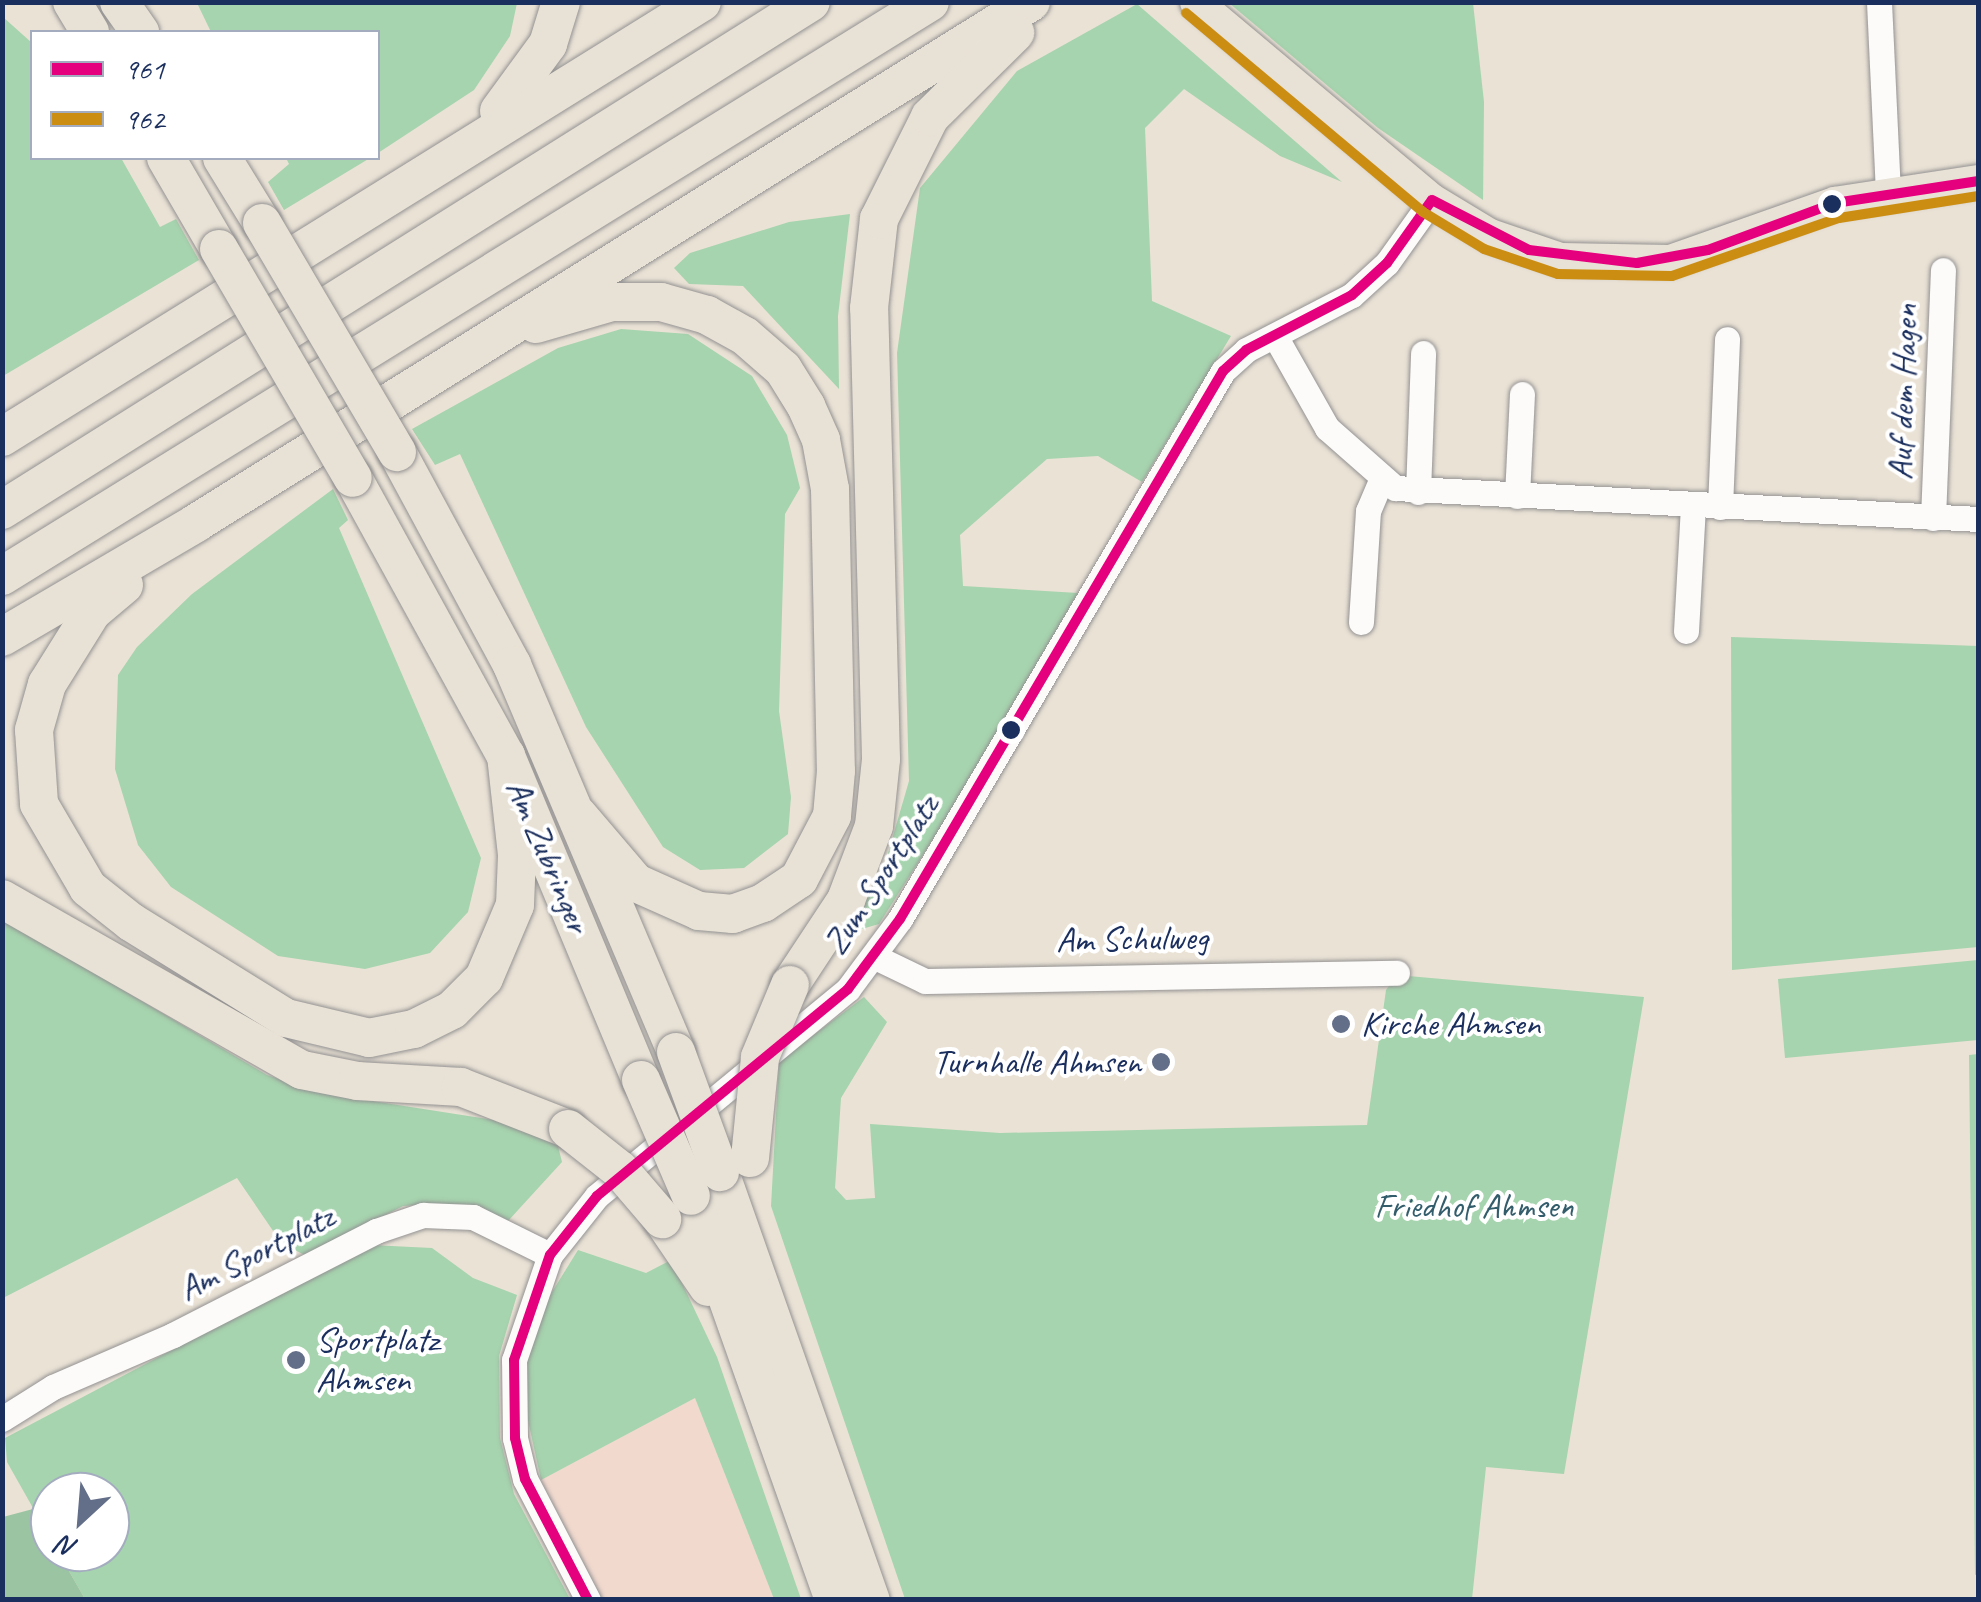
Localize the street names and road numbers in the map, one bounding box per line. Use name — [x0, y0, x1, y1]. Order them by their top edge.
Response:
street label: Auf dem Hagen — [1879, 302, 1927, 482]
street label: Am Zubringer — [497, 773, 599, 939]
street label: Zum Sportplatz — [814, 788, 948, 962]
street label: Am Schulweg — [1056, 917, 1208, 961]
street label: Am Sportplatz — [172, 1196, 340, 1310]

